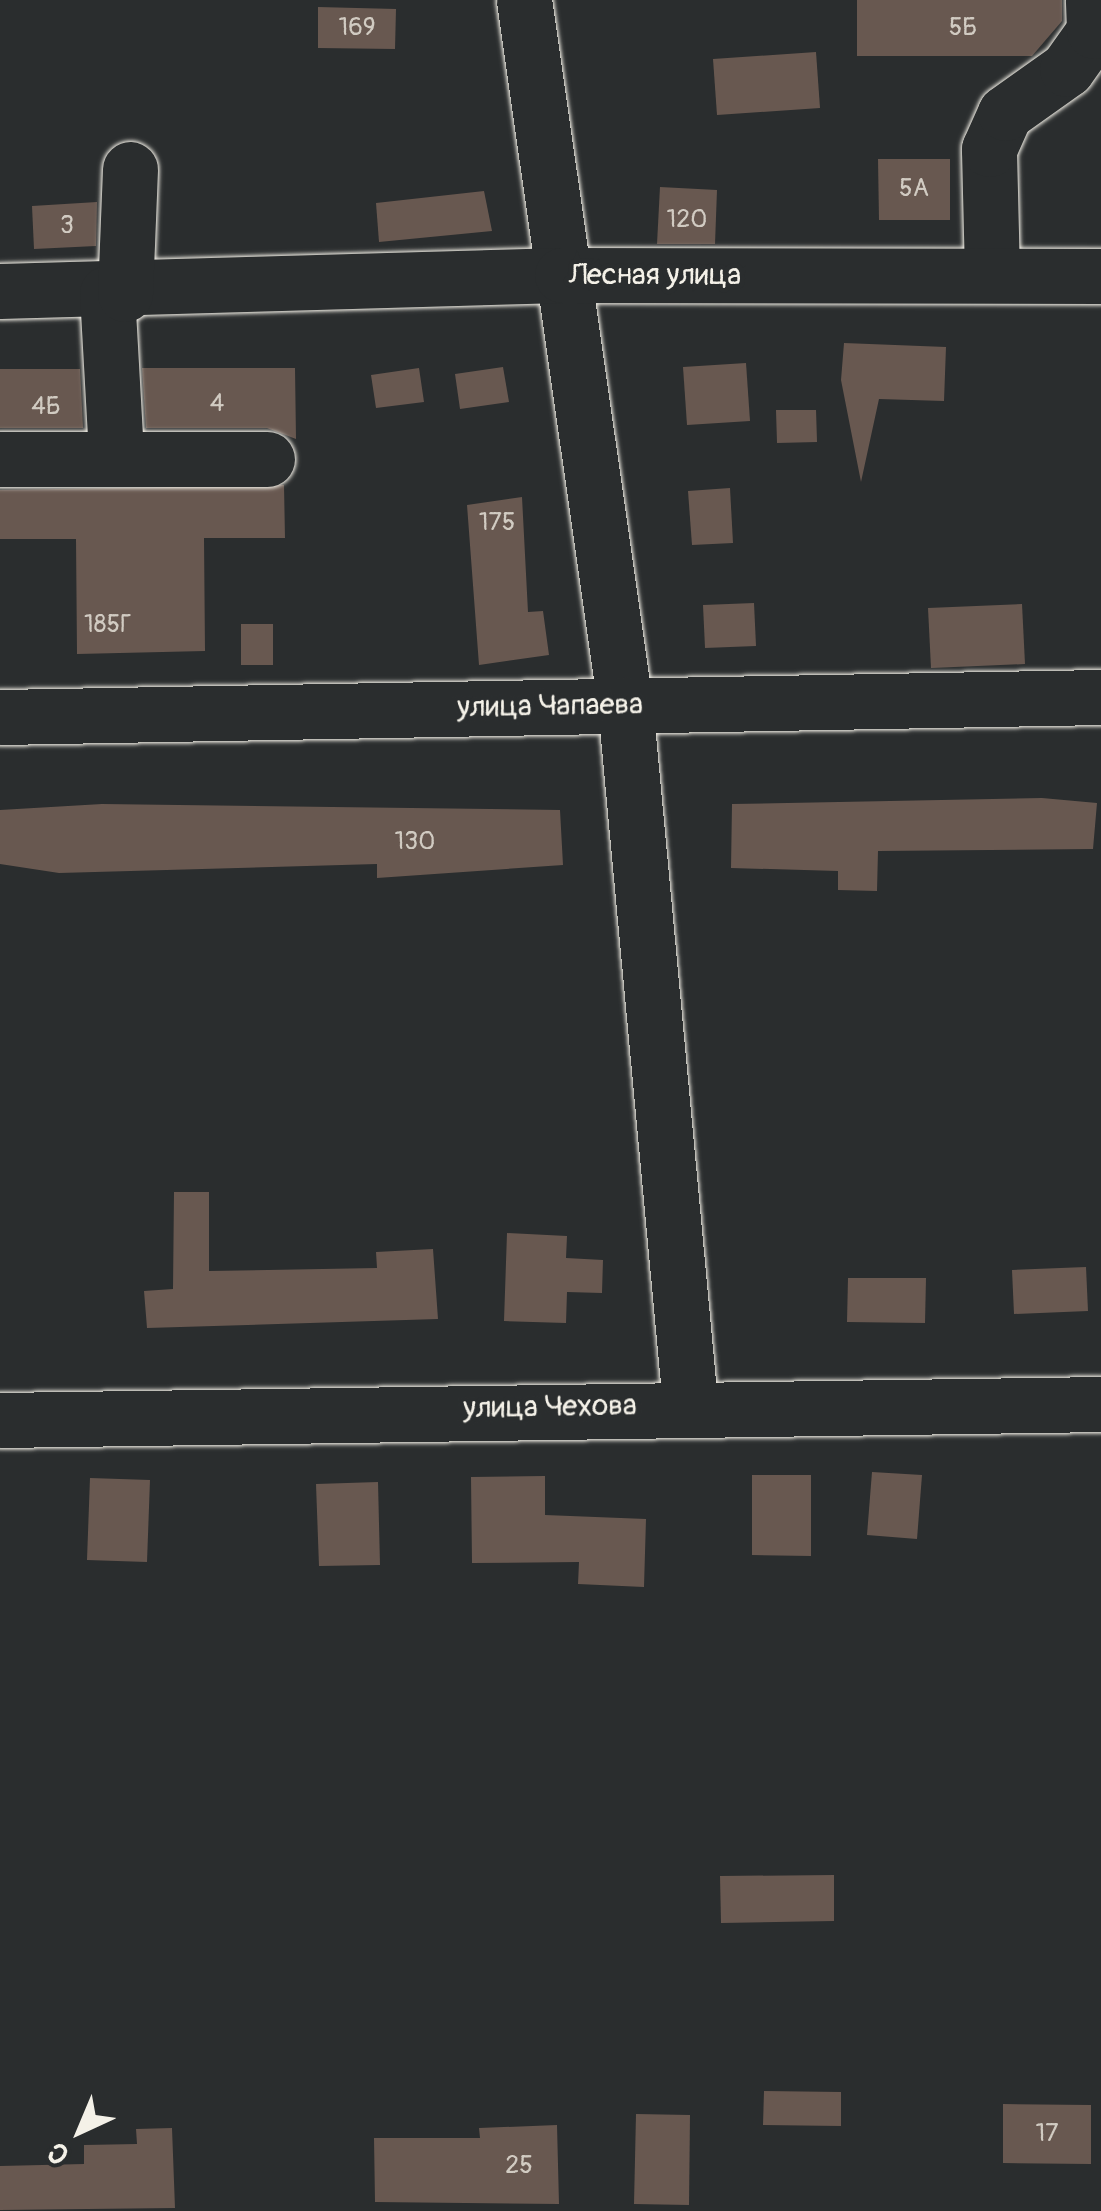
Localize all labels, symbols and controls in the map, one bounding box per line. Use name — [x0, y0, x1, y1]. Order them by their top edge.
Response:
house number: 169 — [338, 13, 376, 43]
house number: 5Б — [949, 13, 977, 43]
house number: 5А — [899, 174, 929, 204]
house number: 120 — [667, 205, 707, 235]
house number: 3 — [60, 211, 74, 241]
street label: Лесная улица — [569, 257, 741, 293]
house number: 4 — [210, 389, 224, 419]
house number: 4Б — [31, 392, 61, 422]
house number: 175 — [479, 508, 515, 538]
house number: 185Г — [84, 610, 132, 640]
street label: улица Чапаева — [457, 686, 643, 726]
house number: 130 — [395, 827, 435, 857]
street label: улица Чехова — [463, 1387, 637, 1427]
north arrow — [30, 2081, 130, 2181]
house number: 17 — [1036, 2119, 1058, 2149]
text: С — [40, 2134, 77, 2172]
house number: 25 — [505, 2151, 533, 2181]

